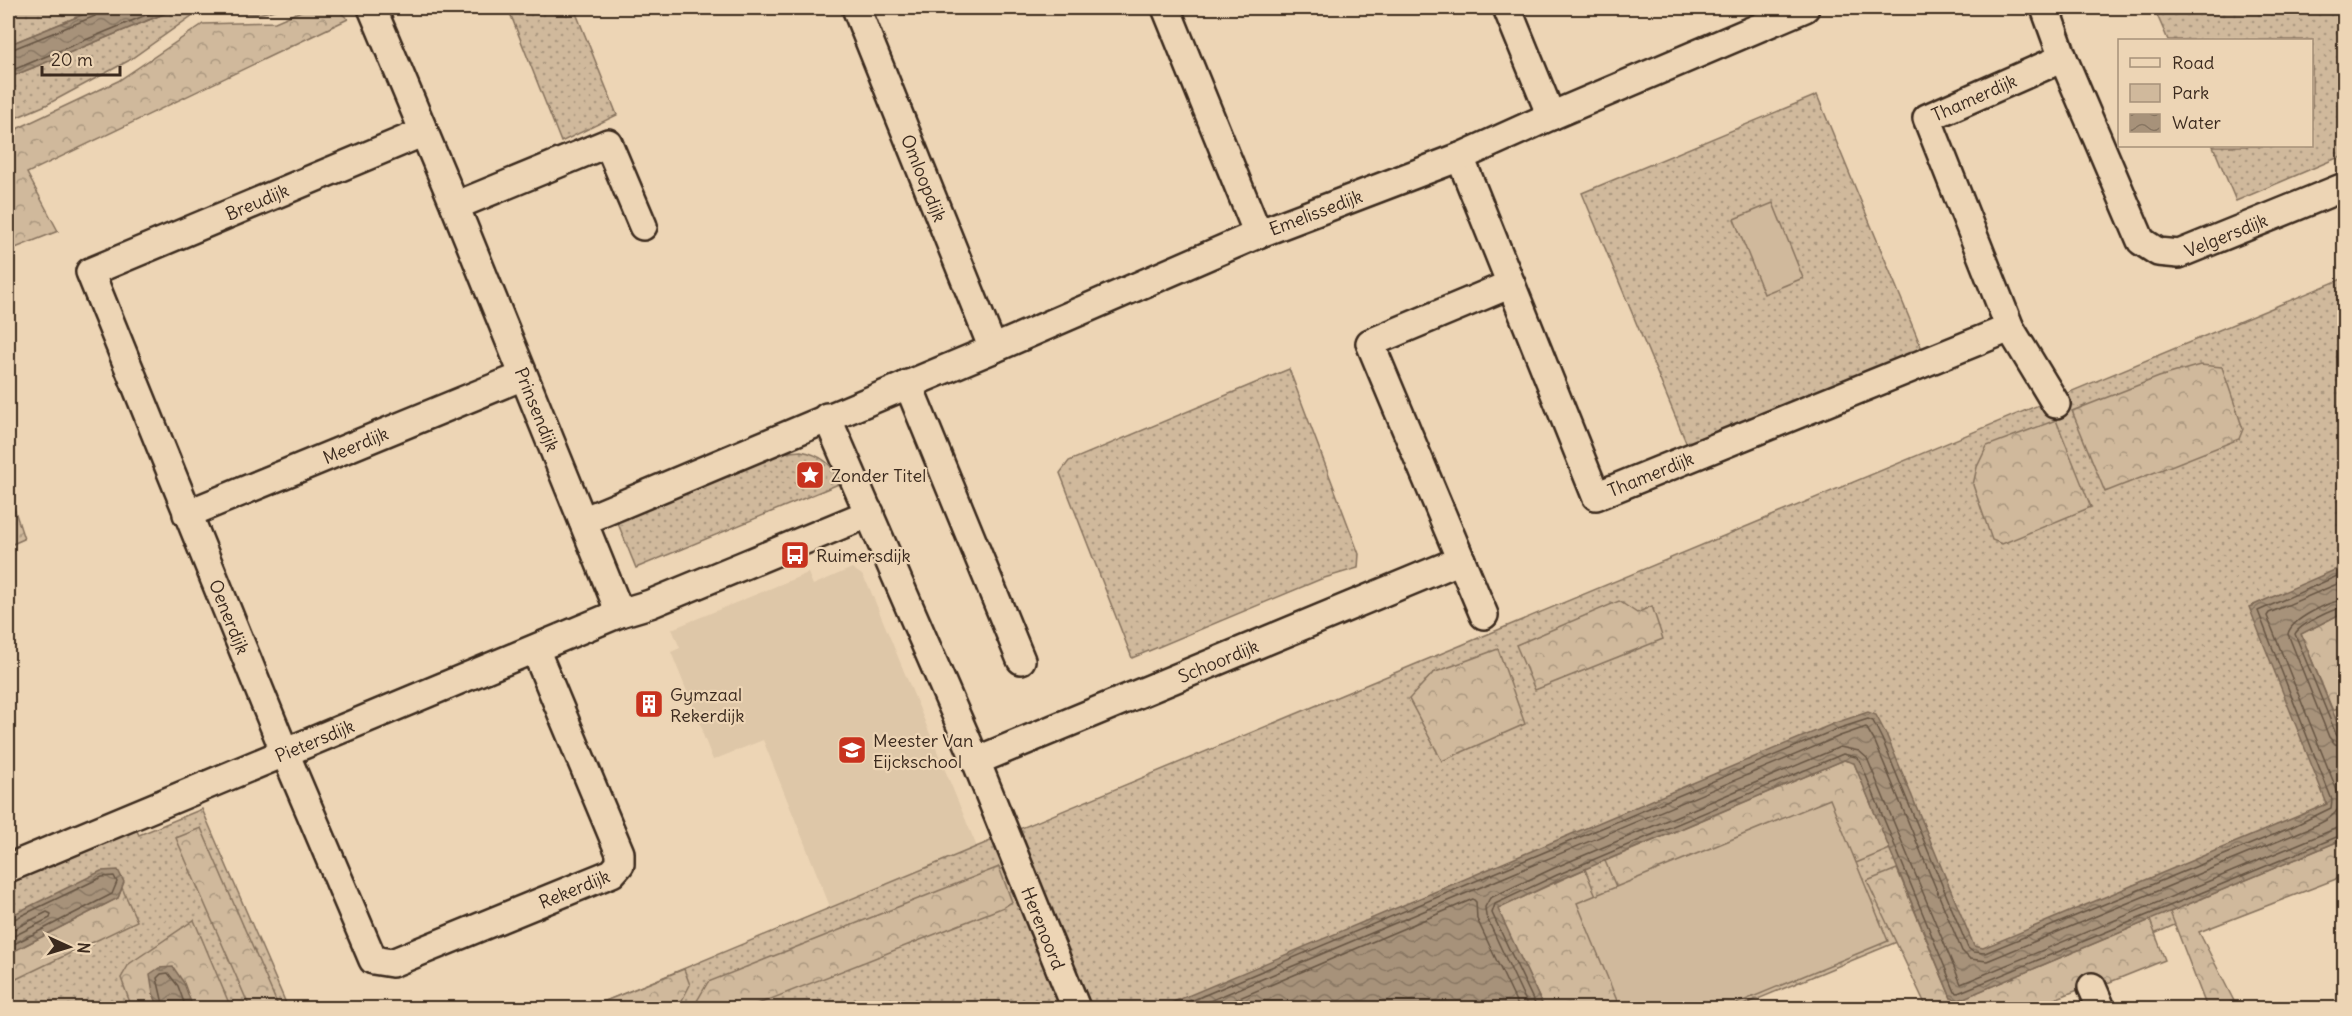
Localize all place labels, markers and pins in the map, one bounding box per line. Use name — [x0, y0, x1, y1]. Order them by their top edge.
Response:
place icon: Zonder Titel — [794, 459, 826, 491]
place label: Zonder Titel — [831, 464, 926, 487]
bus stop icon: Ruimersdijk — [779, 539, 811, 571]
place label: Ruimersdijk — [816, 544, 911, 567]
place label: Gymzaal Rekerdijk — [670, 683, 744, 727]
building icon: Gymzaal Rekerdijk — [633, 688, 665, 720]
place label: Meester Van Eijckschool — [873, 729, 973, 773]
school or university icon: Meester Van Eijckschool — [836, 734, 868, 766]

